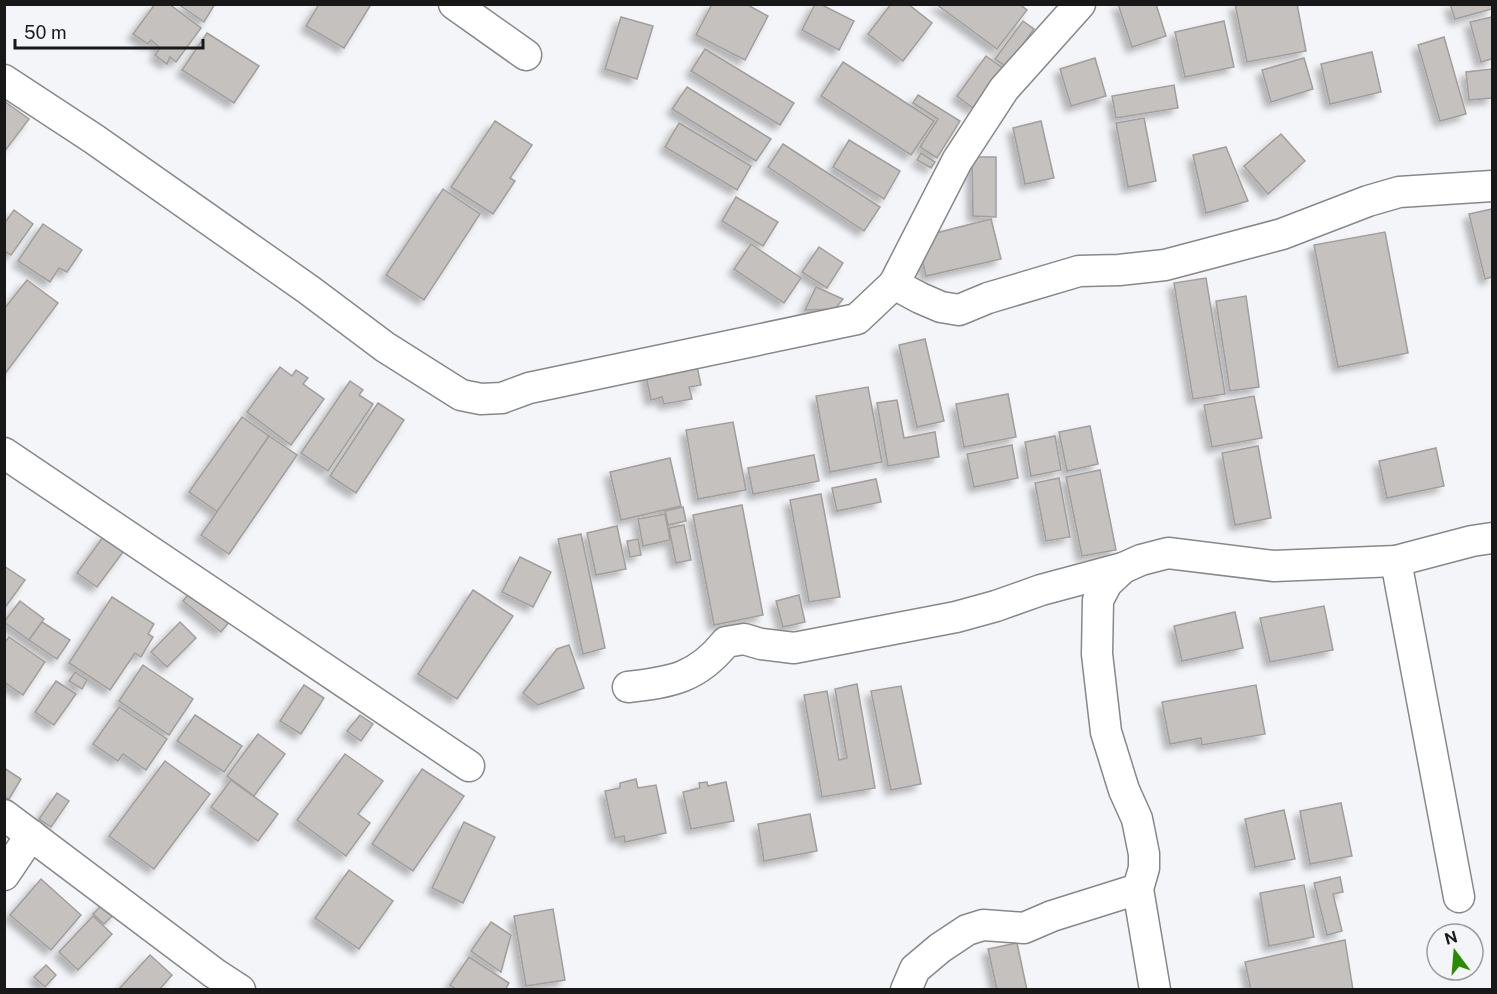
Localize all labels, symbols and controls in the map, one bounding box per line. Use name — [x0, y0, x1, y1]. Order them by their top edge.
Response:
scale bar — [15, 12, 202, 50]
text: 50 m — [24, 22, 67, 43]
north arrow — [1425, 922, 1485, 982]
text: N — [1442, 927, 1460, 949]

